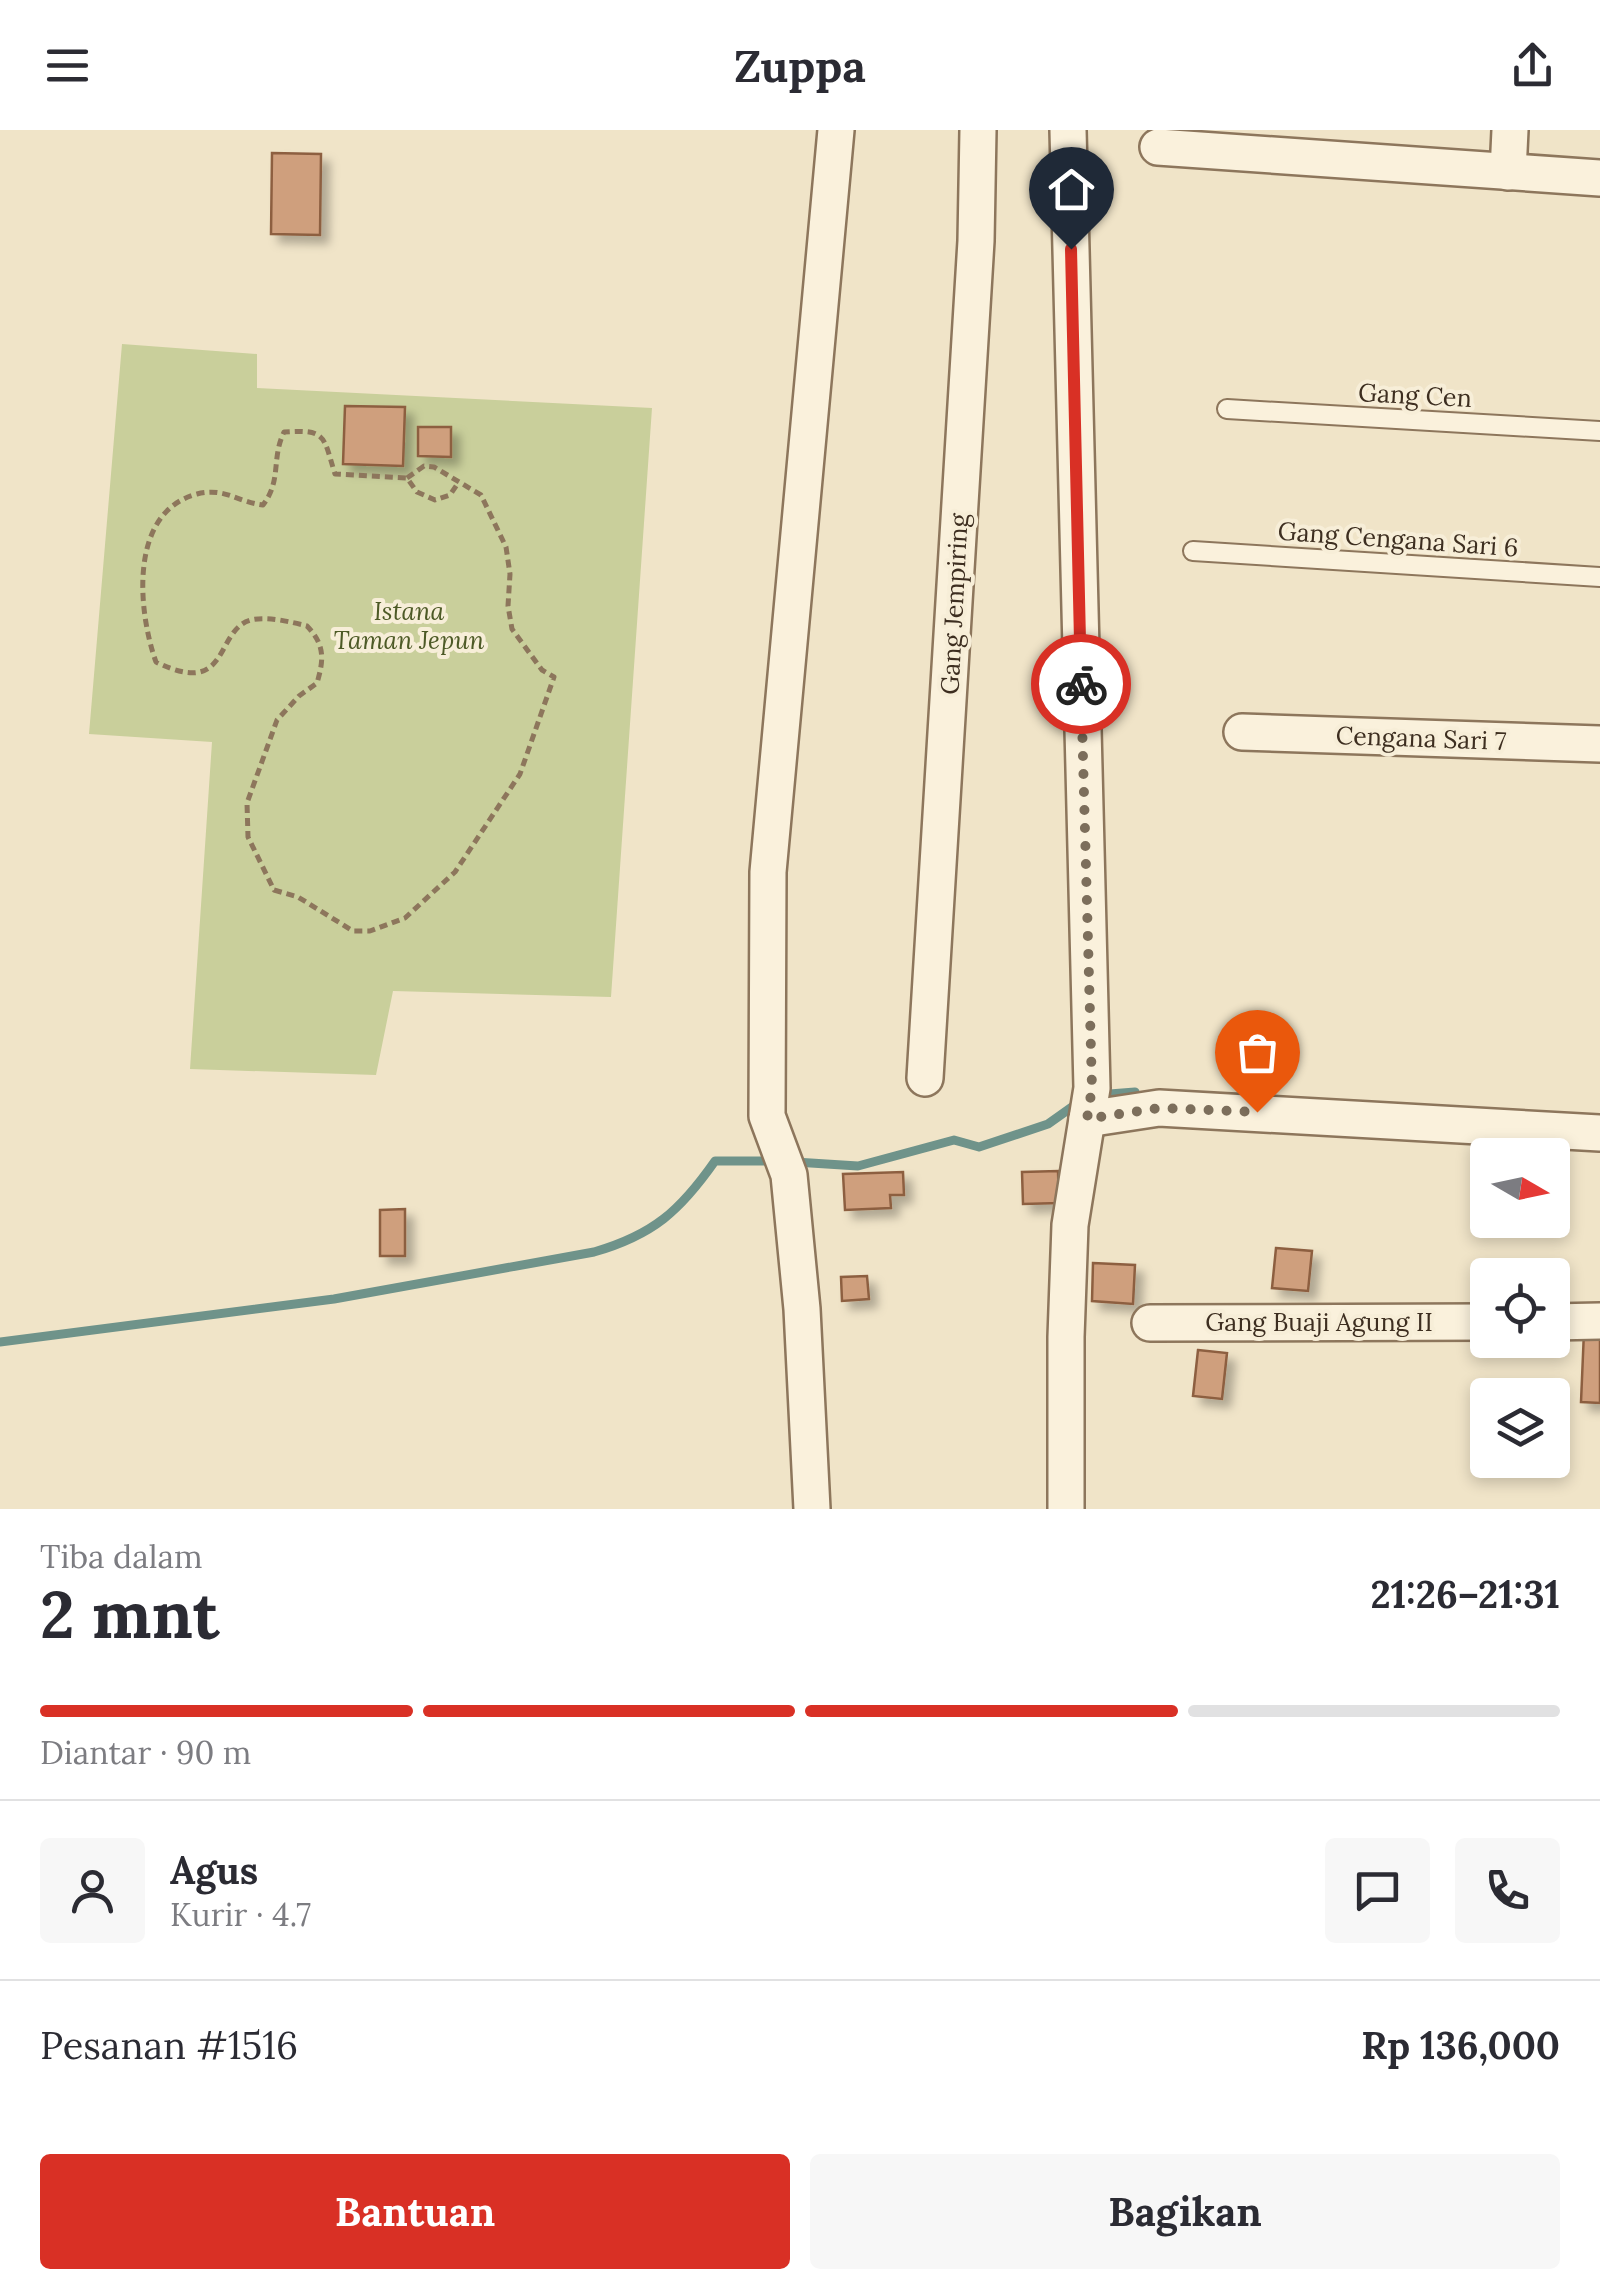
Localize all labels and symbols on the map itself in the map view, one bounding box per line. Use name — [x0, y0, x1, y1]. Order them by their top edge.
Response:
pin — [1029, 147, 1114, 250]
street label: Gang Cen — [1357, 376, 1473, 414]
street label: Gang Jempiring — [933, 512, 975, 695]
street label: Gang Cengana Sari 6 — [1277, 515, 1519, 563]
park label: Istana Taman Jepun — [334, 595, 485, 656]
courier — [1031, 634, 1131, 734]
street label: Cengana Sari 7 — [1335, 719, 1507, 757]
pin — [1215, 1010, 1300, 1113]
north arrow — [1470, 1138, 1570, 1238]
street label: Gang Buaji Agung II — [1205, 1306, 1433, 1338]

